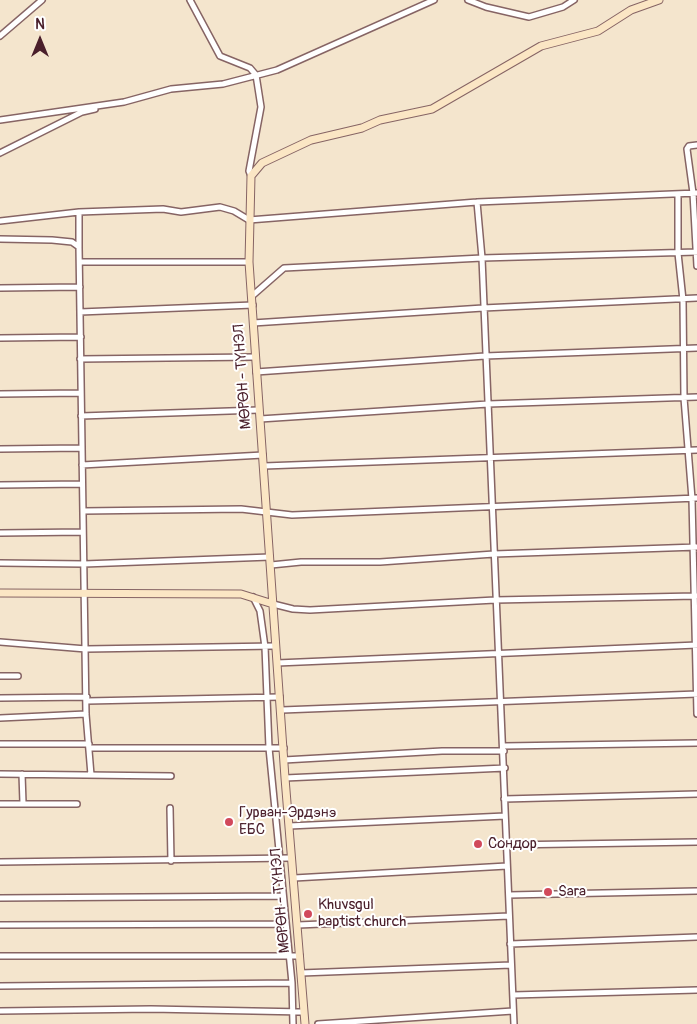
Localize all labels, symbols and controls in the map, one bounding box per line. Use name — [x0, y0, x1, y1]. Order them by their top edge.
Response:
north arrow — [15, 15, 65, 65]
text: N — [35, 16, 45, 33]
street label: МӨРӨН - ТҮНЭЛ — [230, 324, 256, 430]
place label: Гурван-Эрдэнэ ЕБС — [239, 804, 337, 839]
marker: Гурван-Эрдэнэ ЕБС — [223, 816, 235, 828]
place label: Сондор — [488, 835, 537, 853]
marker: Сондор — [472, 838, 484, 850]
street label: МӨРӨН - ТҮНЭЛ — [267, 848, 295, 954]
place label: Sara — [558, 883, 586, 901]
marker: Sara — [542, 886, 554, 898]
place label: Khuvsgul baptist church — [318, 896, 406, 931]
marker: Khuvsgul baptist church — [302, 908, 314, 920]

